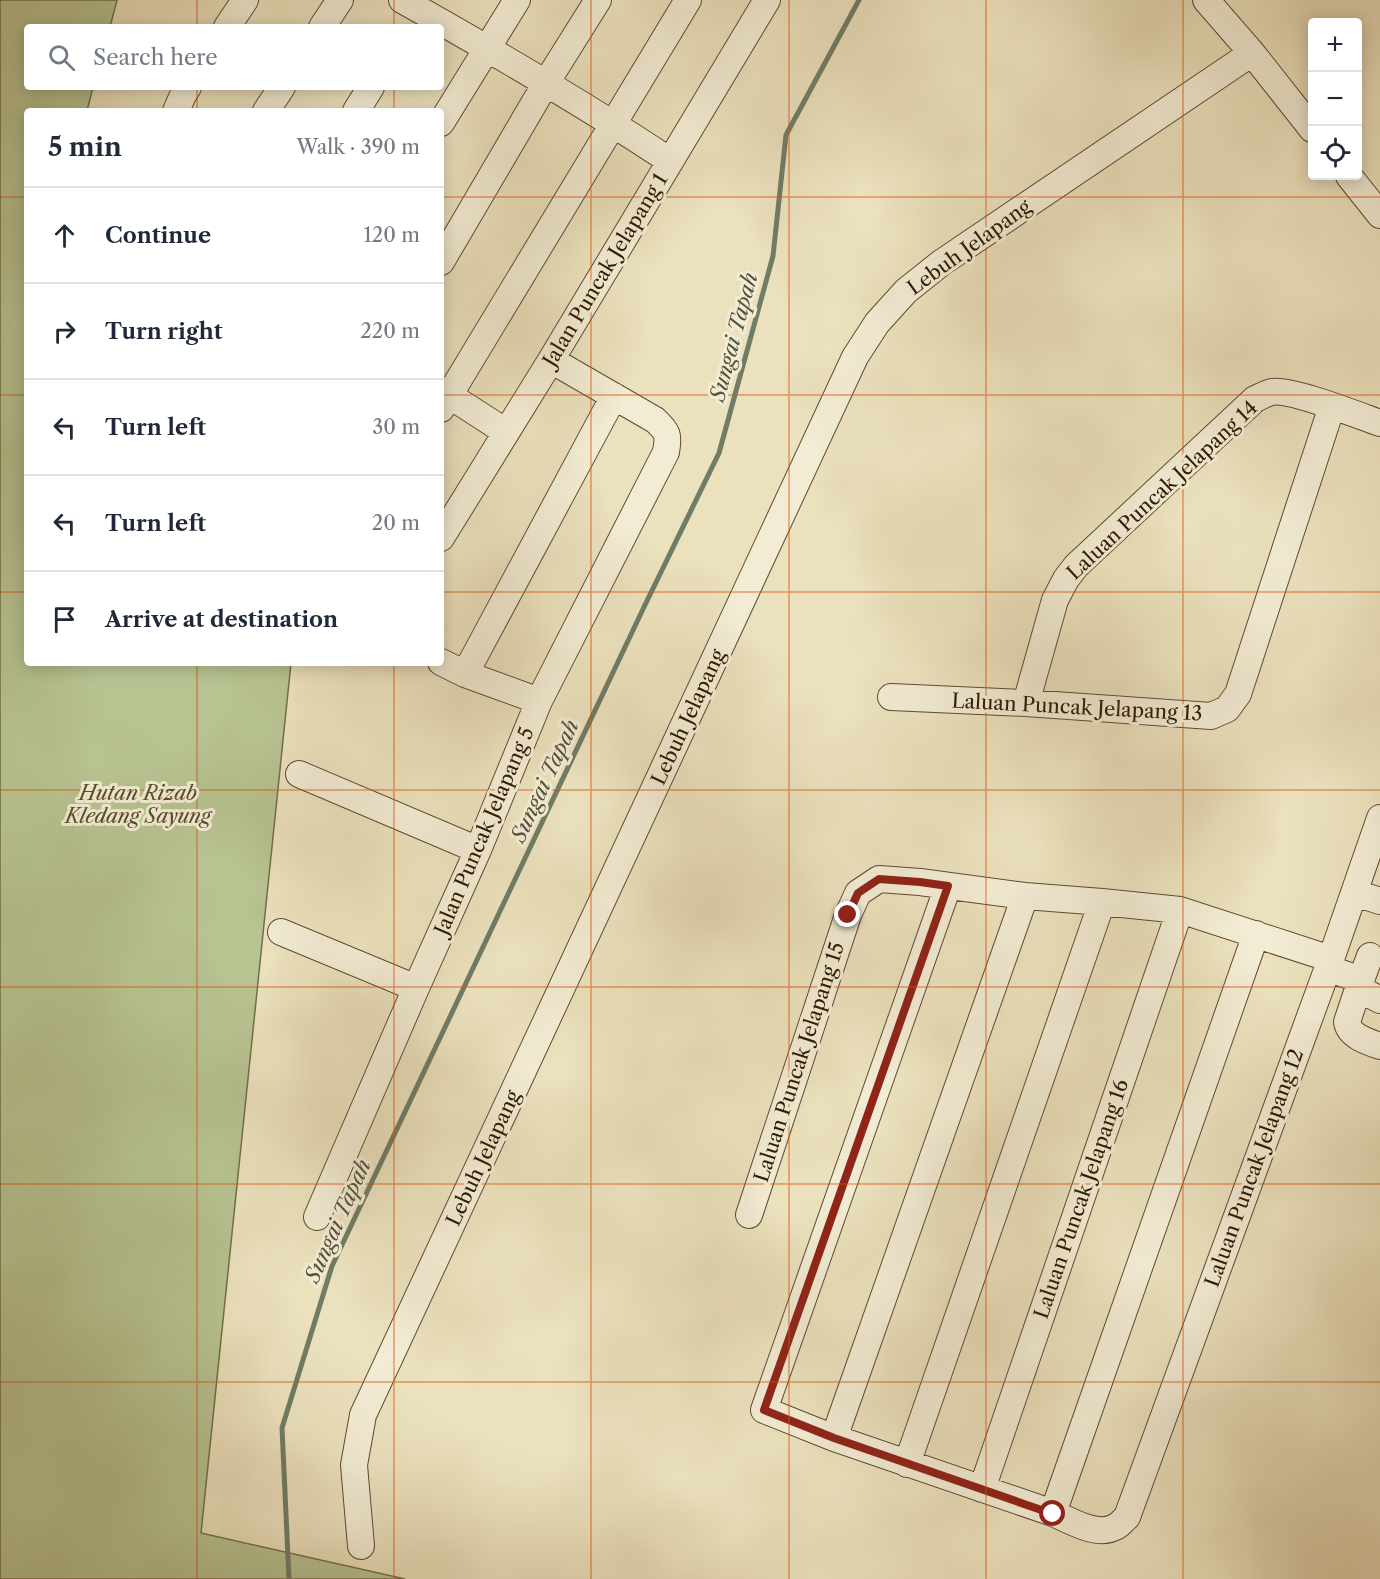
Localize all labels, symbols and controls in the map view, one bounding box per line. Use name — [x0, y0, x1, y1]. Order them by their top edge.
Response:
map controls — [1308, 18, 1362, 180]
button: + — [1308, 18, 1362, 72]
search box — [24, 24, 444, 90]
icon: search — [45, 41, 78, 74]
text: Search here — [93, 44, 218, 71]
button: − — [1308, 72, 1362, 126]
button: locate — [1308, 126, 1362, 180]
text: 5 min — [48, 131, 122, 163]
text: Walk · 390 m — [297, 135, 420, 159]
street label: Jalan Puncak Jelapang 1 — [536, 168, 673, 374]
street label: Lebuh Jelapang — [902, 194, 1036, 300]
icon: ahead — [48, 219, 81, 252]
text: Continue — [105, 222, 211, 249]
text: 120 m — [363, 223, 420, 247]
water label: Sungai Tapah — [704, 270, 763, 406]
icon: right — [48, 315, 81, 348]
text: Turn right — [105, 318, 223, 345]
text: 220 m — [360, 319, 420, 343]
street label: Laluan Puncak Jelapang 14 — [1062, 395, 1262, 585]
icon: left — [48, 411, 81, 444]
text: Turn left — [105, 414, 206, 441]
text: 30 m — [372, 415, 420, 439]
icon: left — [48, 507, 81, 540]
text: Turn left — [105, 510, 206, 537]
text: 20 m — [372, 511, 420, 535]
icon: arrive — [48, 603, 81, 636]
text: Arrive at destination — [105, 606, 338, 633]
street label: Lebuh Jelapang — [646, 645, 730, 789]
street label: Laluan Puncak Jelapang 13 — [951, 688, 1203, 726]
water label: Sungai Tapah — [504, 716, 584, 848]
street label: Jalan Puncak Jelapang 5 — [428, 723, 539, 942]
park label: Hutan Rizab Kledang Sayung — [63, 781, 213, 828]
route end — [834, 901, 860, 927]
street label: Laluan Puncak Jelapang 15 — [749, 939, 849, 1185]
street label: Laluan Puncak Jelapang 12 — [1200, 1046, 1308, 1290]
street label: Laluan Puncak Jelapang 16 — [1029, 1076, 1133, 1322]
street label: Lebuh Jelapang — [441, 1086, 525, 1230]
water label: Sungai Tapah — [298, 1155, 376, 1288]
route start — [1039, 1500, 1065, 1526]

